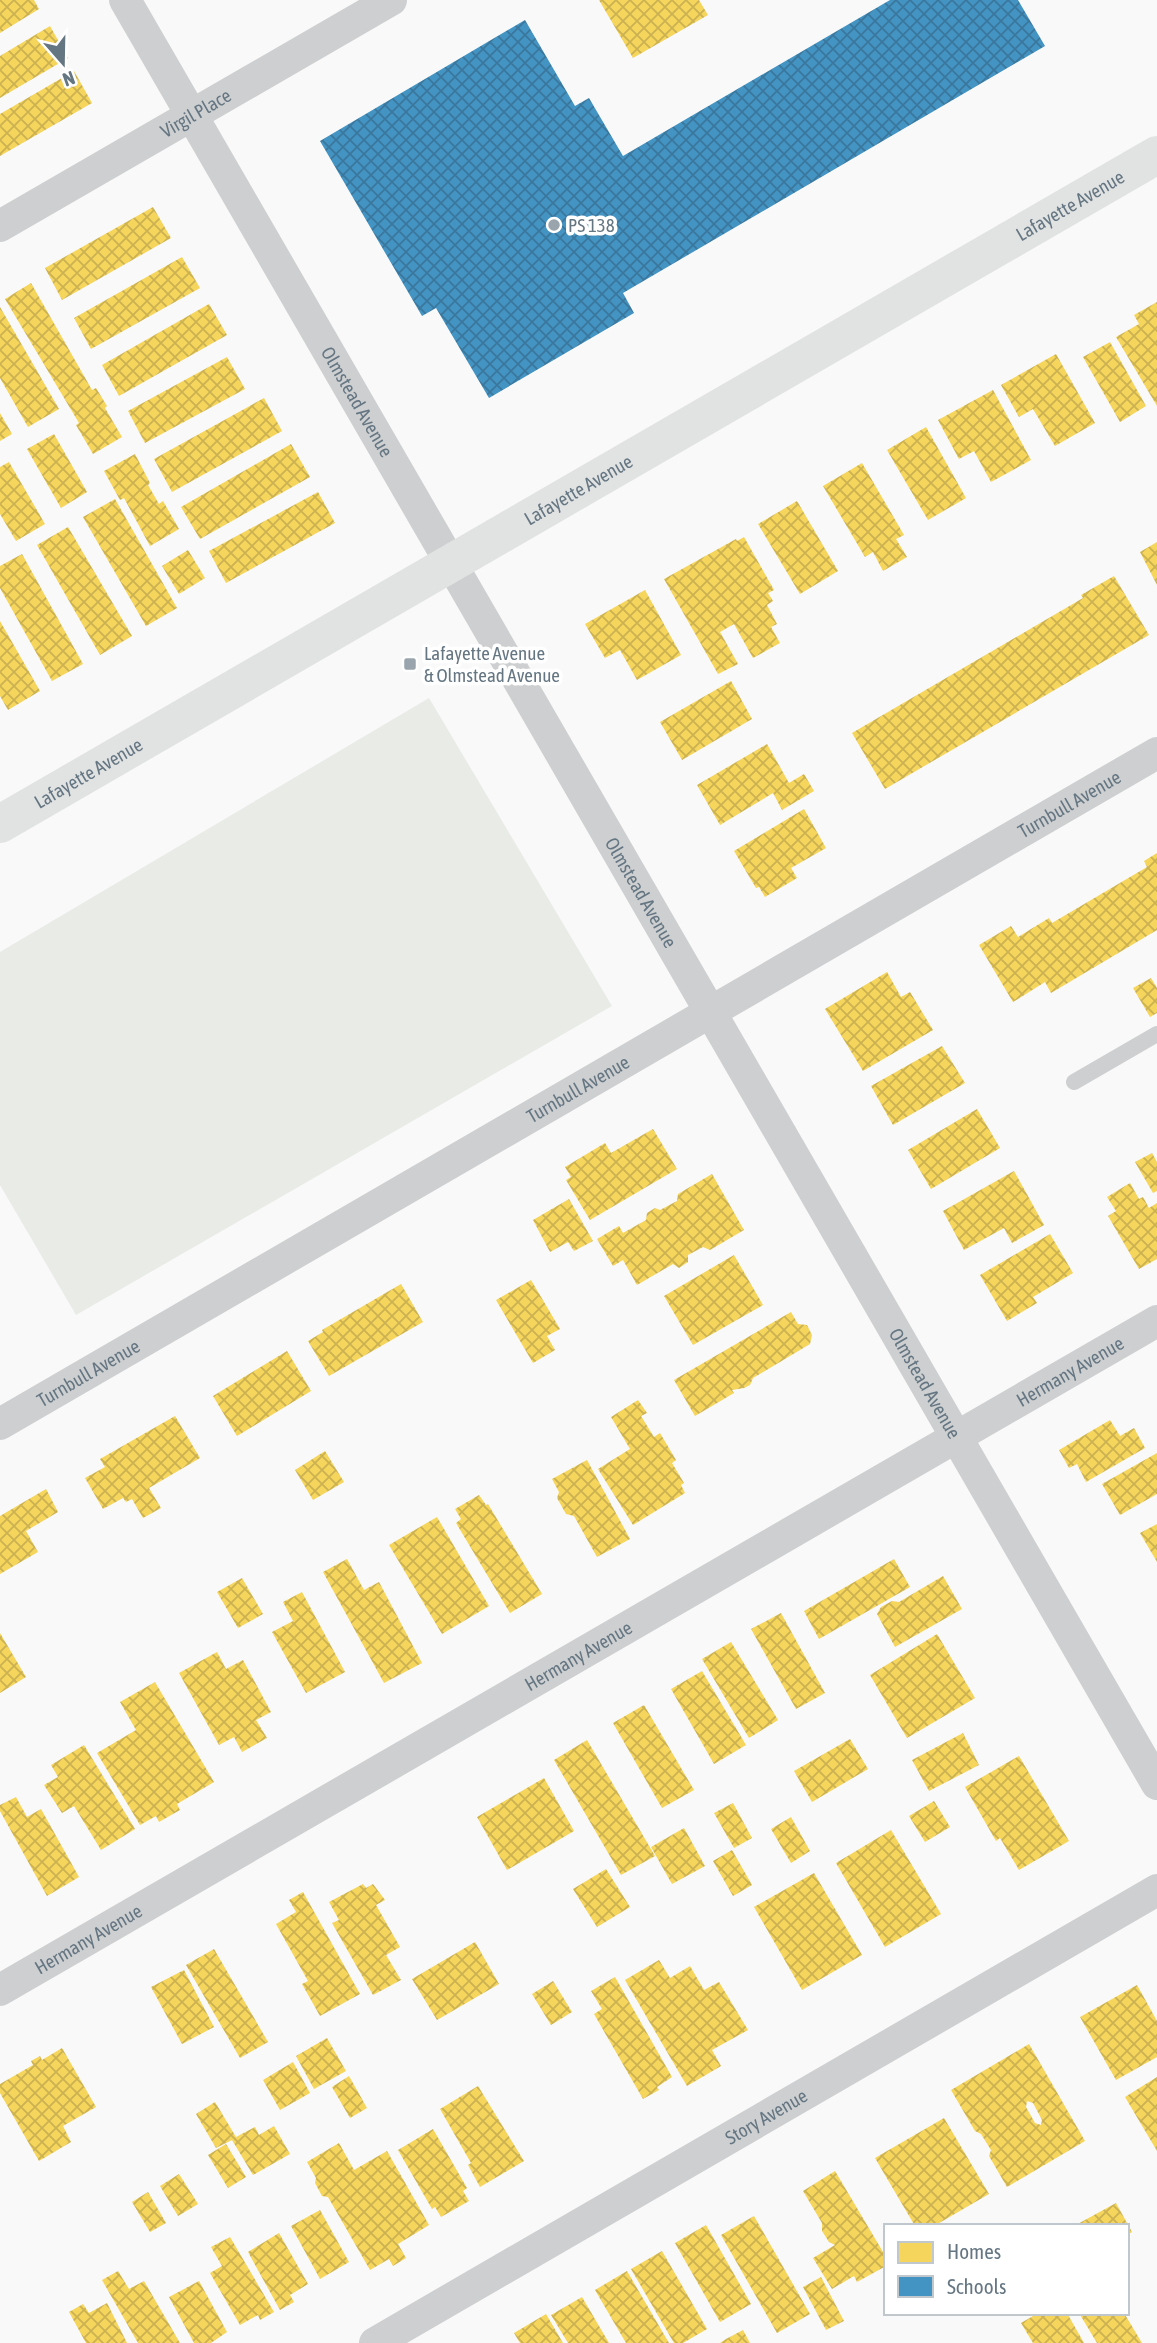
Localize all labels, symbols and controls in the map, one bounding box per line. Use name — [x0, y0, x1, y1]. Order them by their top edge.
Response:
north arrow — [28, 28, 98, 98]
text: N — [60, 67, 78, 91]
street label: Virgil Place — [156, 84, 235, 142]
street label: Lafayette Avenue — [1012, 165, 1128, 245]
place label: PS 138 — [568, 214, 615, 236]
marker: PS 138 — [546, 217, 562, 233]
street label: Olmstead Avenue — [317, 343, 398, 461]
street label: Lafayette Avenue — [520, 450, 636, 529]
place label: Lafayette Avenue & Olmstead Avenue — [424, 642, 560, 686]
marker: Lafayette Avenue & Olmstead Avenue — [402, 656, 418, 672]
street label: Lafayette Avenue — [30, 733, 146, 813]
street label: Turnbull Avenue — [1014, 766, 1124, 842]
street label: Olmstead Avenue — [601, 833, 682, 951]
street label: Turnbull Avenue — [523, 1051, 633, 1127]
street label: Olmstead Avenue — [885, 1324, 966, 1442]
street label: Hermany Avenue — [1013, 1332, 1128, 1411]
street label: Turnbull Avenue — [33, 1334, 143, 1411]
street label: Hermany Avenue — [521, 1616, 636, 1695]
street label: Hermany Avenue — [31, 1899, 146, 1979]
street label: Story Avenue — [721, 2084, 811, 2149]
legend — [884, 2224, 1129, 2315]
text: Homes — [947, 2239, 1001, 2263]
text: Schools — [947, 2274, 1007, 2298]

